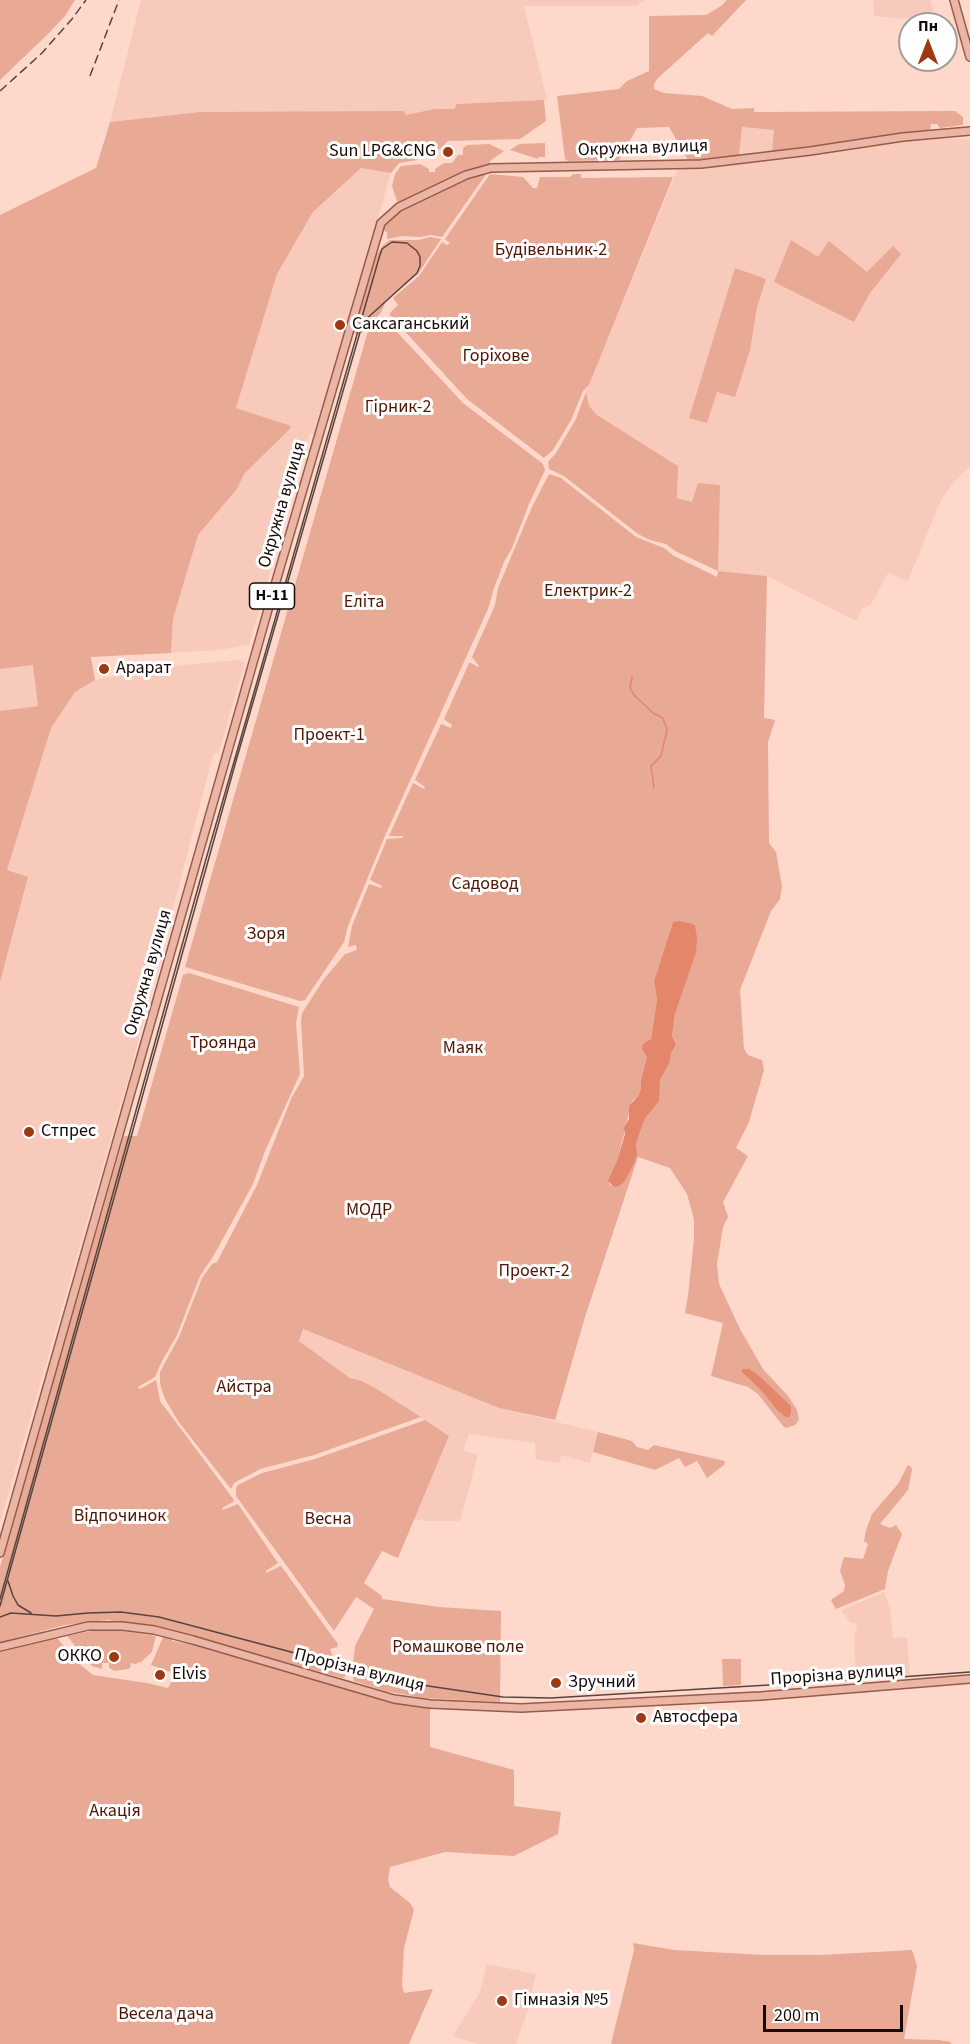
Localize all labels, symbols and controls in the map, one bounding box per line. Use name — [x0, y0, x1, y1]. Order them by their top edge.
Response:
north arrow — [898, 12, 958, 72]
text: Пн — [918, 15, 938, 37]
street label: Окружна вулиця — [577, 136, 709, 162]
place label: Sun LPG&CNG — [329, 141, 436, 163]
marker: Sun LPG&CNG — [441, 145, 455, 159]
park label: Будівельник-2 — [495, 240, 607, 262]
place label: Саксаганський — [352, 314, 469, 336]
marker: Саксаганський — [333, 318, 347, 332]
park label: Горіхове — [463, 346, 529, 368]
park label: Гірник-2 — [365, 397, 431, 419]
street label: Окружна вулиця — [255, 439, 311, 571]
park label: Електрик-2 — [544, 581, 632, 603]
road number: Н-11 — [250, 583, 294, 609]
park label: Еліта — [344, 592, 384, 614]
place label: Арарат — [116, 658, 171, 680]
marker: Арарат — [97, 662, 111, 676]
park label: Проект-1 — [293, 725, 365, 747]
park label: Садовод — [451, 874, 519, 896]
street label: Окружна вулиця — [121, 907, 177, 1039]
park label: Зоря — [247, 924, 285, 946]
park label: Троянда — [190, 1033, 256, 1055]
park label: Маяк — [443, 1038, 483, 1060]
place label: Стпрес — [41, 1121, 96, 1143]
marker: Стпрес — [22, 1125, 36, 1139]
park label: МОДР — [346, 1200, 392, 1222]
park label: Проект-2 — [498, 1261, 570, 1283]
park label: Айстра — [216, 1377, 272, 1399]
park label: Відпочинок — [74, 1506, 166, 1528]
park label: Весна — [305, 1509, 351, 1531]
park label: Ромашкове поле — [392, 1637, 524, 1659]
street label: Прорізна вулиця — [292, 1644, 426, 1698]
place label: ОККО — [57, 1646, 102, 1668]
marker: ОККО — [107, 1650, 121, 1664]
street label: Прорізна вулиця — [770, 1661, 904, 1691]
place label: Elvis — [172, 1664, 206, 1686]
marker: Elvis — [153, 1668, 167, 1682]
place label: Зручний — [568, 1672, 636, 1694]
marker: Зручний — [549, 1676, 563, 1690]
place label: Автосфера — [653, 1707, 738, 1729]
marker: Автосфера — [634, 1711, 648, 1725]
park label: Акація — [89, 1801, 141, 1823]
place label: Гімназія №5 — [514, 1990, 608, 2012]
scale bar — [766, 1993, 906, 2031]
marker: Гімназія №5 — [495, 1994, 509, 2008]
text: 200 m — [774, 2003, 819, 2028]
park label: Весела дача — [118, 2004, 214, 2026]

